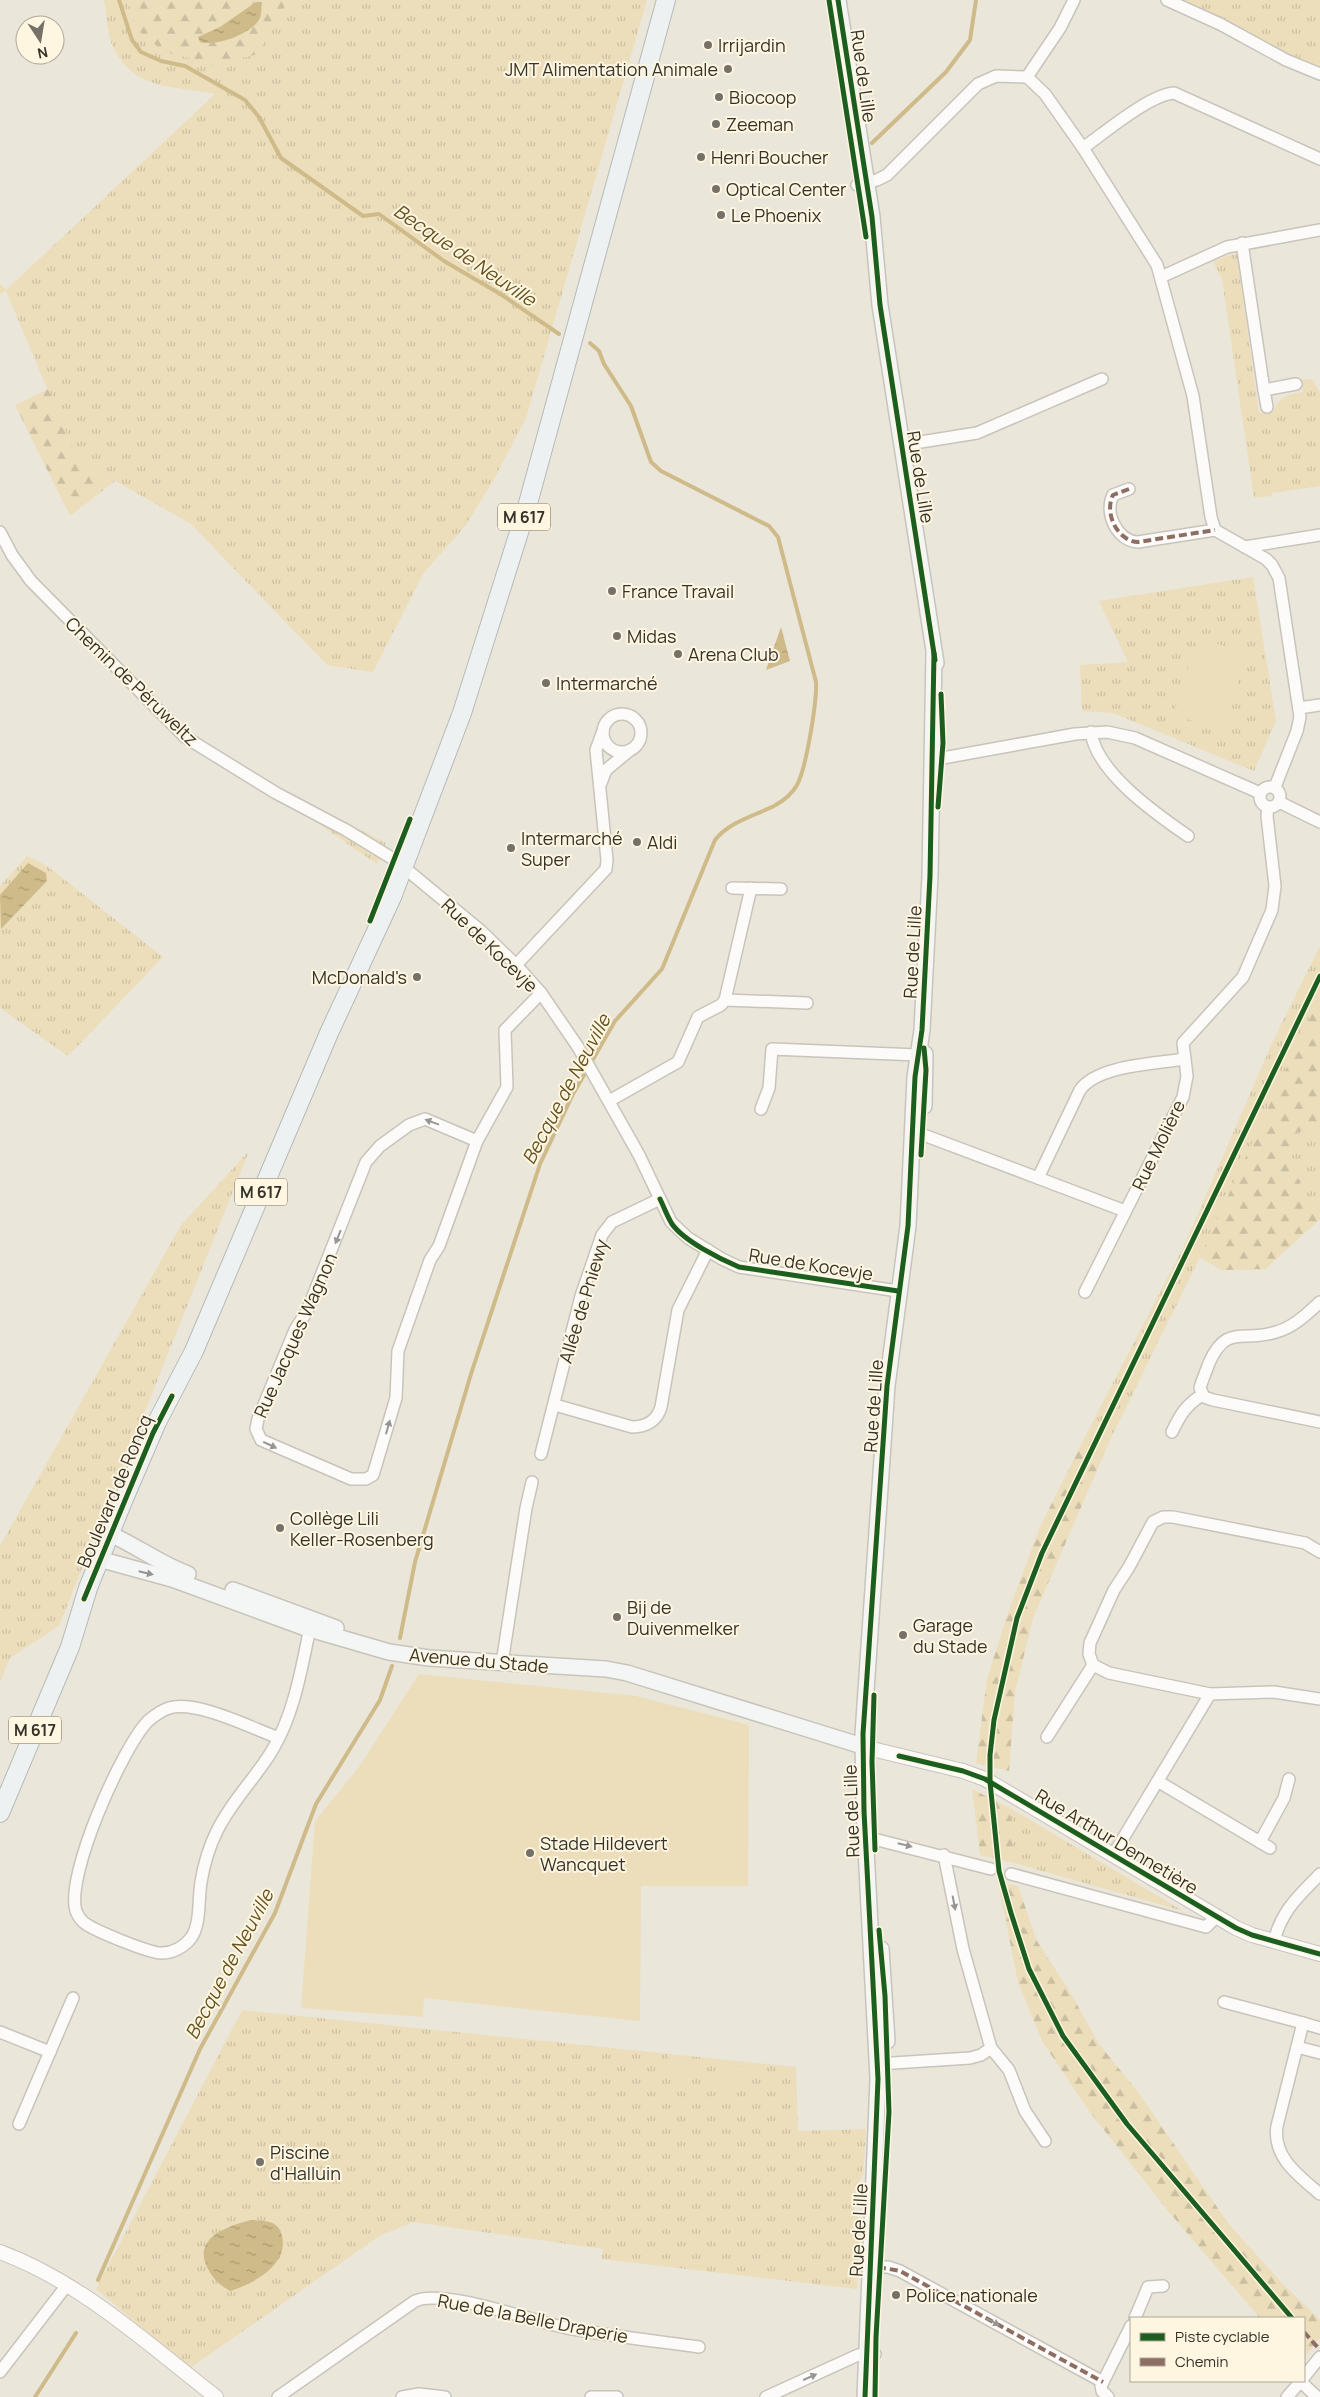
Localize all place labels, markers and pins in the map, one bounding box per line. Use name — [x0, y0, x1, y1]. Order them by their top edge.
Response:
place label: Irrijardin — [718, 33, 786, 57]
marker: Irrijardin — [702, 39, 714, 51]
place label: JMT Alimentation Animale — [505, 57, 718, 81]
marker: JMT Alimentation Animale — [722, 63, 734, 75]
place label: Biocoop — [729, 85, 797, 109]
marker: Biocoop — [713, 91, 725, 103]
place label: Zeeman — [726, 112, 794, 136]
marker: Zeeman — [710, 118, 722, 130]
place label: Henri Boucher — [711, 145, 829, 169]
marker: Henri Boucher — [695, 151, 707, 163]
place label: Optical Center — [726, 177, 847, 201]
marker: Optical Center — [710, 183, 722, 195]
place label: Le Phoenix — [731, 203, 822, 227]
marker: Le Phoenix — [715, 209, 727, 221]
place label: France Travail — [622, 579, 734, 603]
marker: France Travail — [606, 585, 618, 597]
place label: Midas — [627, 624, 676, 648]
marker: Midas — [611, 630, 623, 642]
place label: Arena Club — [688, 642, 779, 666]
marker: Arena Club — [672, 648, 684, 660]
place label: Intermarché — [556, 671, 658, 695]
marker: Intermarché — [540, 677, 552, 689]
place label: Intermarché Super — [521, 826, 623, 871]
place label: Aldi — [647, 830, 677, 854]
marker: Aldi — [631, 836, 643, 848]
marker: Intermarché Super — [505, 842, 517, 854]
place label: McDonald's — [312, 965, 407, 989]
marker: McDonald's — [411, 971, 423, 983]
place label: Collège Lili Keller-Rosenberg — [290, 1506, 434, 1551]
marker: Collège Lili Keller-Rosenberg — [274, 1522, 286, 1534]
place label: Bij de Duivenmelker — [627, 1595, 740, 1640]
marker: Bij de Duivenmelker — [611, 1611, 623, 1623]
place label: Garage du Stade — [913, 1613, 987, 1658]
marker: Garage du Stade — [897, 1629, 909, 1641]
place label: Stade Hildevert Wancquet — [540, 1831, 668, 1876]
marker: Stade Hildevert Wancquet — [524, 1847, 536, 1859]
place label: Piscine d'Halluin — [270, 2140, 341, 2185]
marker: Piscine d'Halluin — [254, 2156, 266, 2168]
place label: Police nationale — [906, 2283, 1038, 2307]
marker: Police nationale — [890, 2289, 902, 2301]

